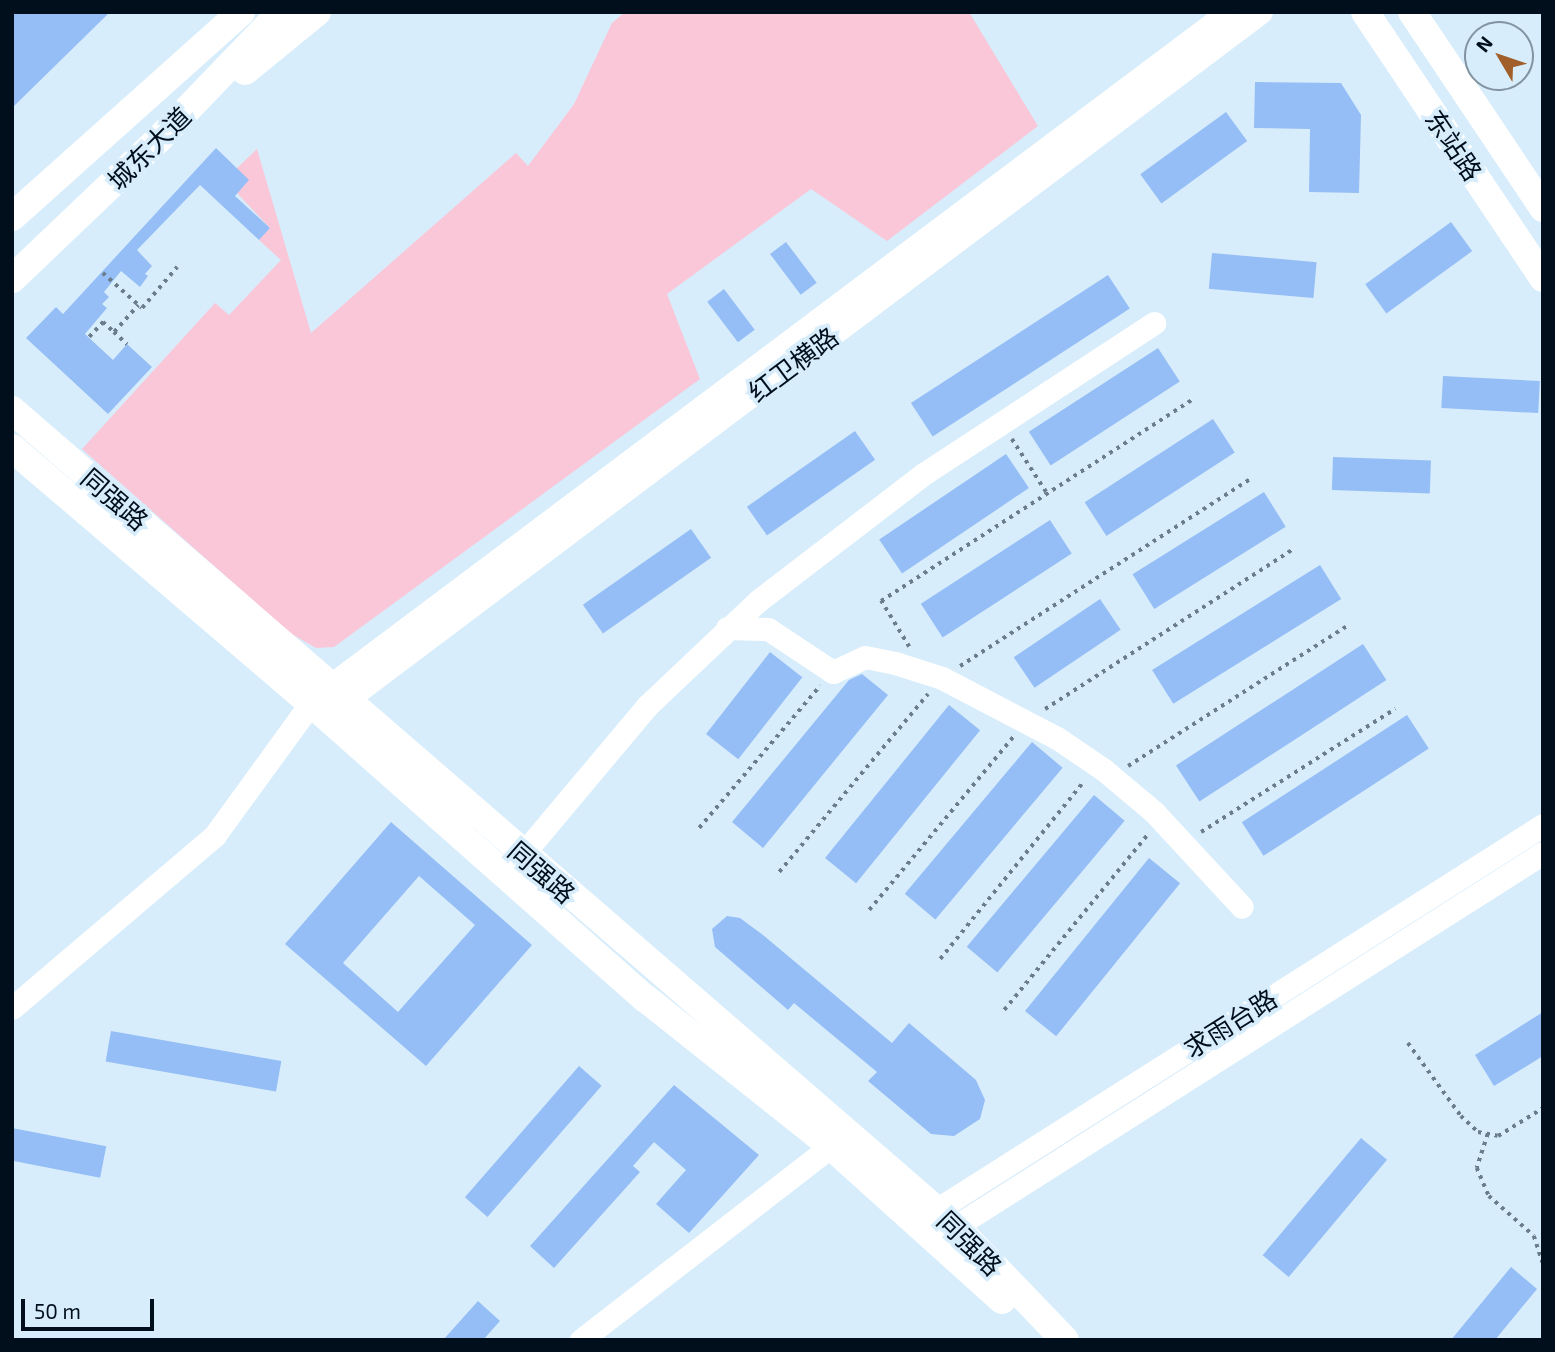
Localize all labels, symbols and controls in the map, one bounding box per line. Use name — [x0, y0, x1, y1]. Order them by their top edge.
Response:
north arrow — [1464, 21, 1534, 91]
text: N — [1471, 31, 1497, 56]
street label: 城东大道 — [101, 100, 197, 196]
street label: 东站路 — [1419, 104, 1489, 186]
street label: 红卫横路 — [742, 320, 844, 408]
street label: 同强路 — [75, 462, 155, 536]
street label: 同强路 — [502, 835, 582, 909]
street label: 求雨台路 — [1178, 982, 1282, 1064]
street label: 同强路 — [931, 1204, 1009, 1282]
scale bar — [24, 1286, 158, 1330]
text: 50 m — [34, 1298, 81, 1323]

